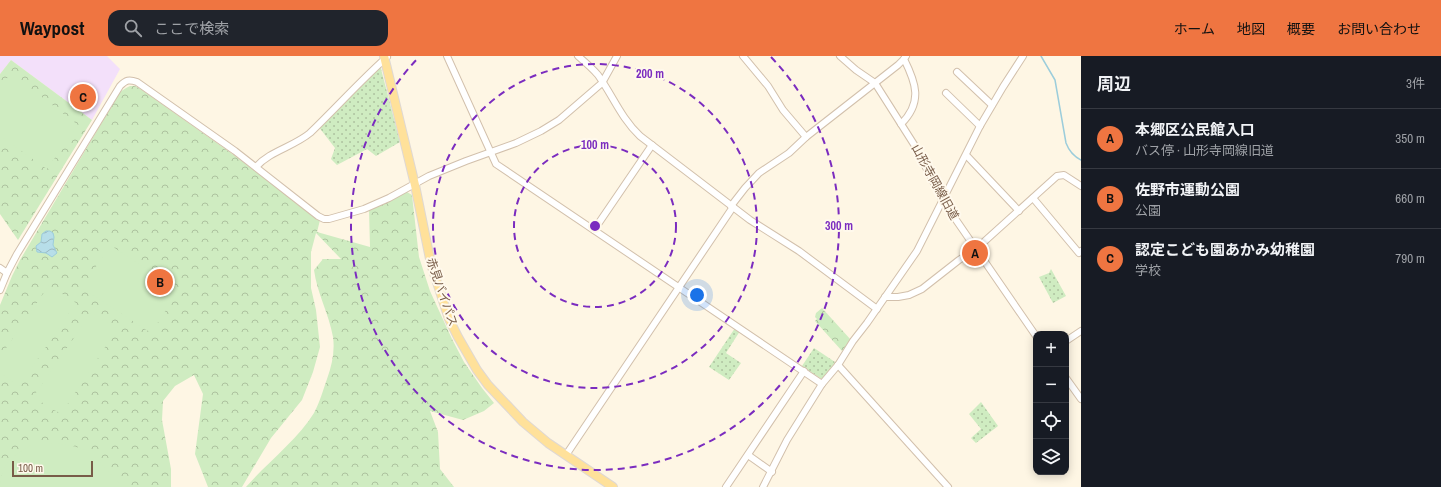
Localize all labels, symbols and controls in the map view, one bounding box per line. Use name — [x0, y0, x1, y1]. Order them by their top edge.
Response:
search box — [108, 10, 388, 46]
text: Waypost — [20, 15, 84, 41]
icon: search — [122, 17, 144, 39]
text: ここで検索 — [154, 18, 229, 39]
text: ホーム — [1173, 20, 1215, 38]
text: 地図 — [1237, 20, 1265, 38]
text: 概要 — [1287, 20, 1315, 38]
text: お問い合わせ — [1337, 20, 1421, 38]
text: 200 m — [636, 66, 664, 82]
text: 周辺 — [1097, 72, 1131, 95]
text: 3件 — [1406, 75, 1425, 92]
pin: C — [70, 82, 96, 112]
text: 本郷区公民館入口 — [1135, 119, 1255, 140]
text: A — [1106, 130, 1114, 147]
text: 350 m — [1395, 130, 1425, 147]
text: 100 m — [581, 137, 609, 153]
street label: 山形寺岡線旧道 — [908, 141, 962, 223]
text: バス停 · 山形寺岡線旧道 — [1135, 142, 1274, 159]
text: 佐野市運動公園 — [1135, 179, 1240, 200]
text: B — [1106, 190, 1114, 207]
text: 660 m — [1395, 190, 1425, 207]
text: 公園 — [1135, 202, 1161, 219]
text: 300 m — [825, 218, 853, 234]
centre of rings — [588, 219, 602, 233]
pin: A — [962, 238, 988, 268]
text: 認定こども園あかみ幼稚園 — [1135, 239, 1315, 260]
text: C — [1106, 250, 1114, 267]
text: 790 m — [1395, 250, 1425, 267]
street label: 赤見バイパス — [423, 255, 461, 329]
text: 学校 — [1135, 262, 1161, 279]
pin: B — [147, 267, 173, 297]
your location — [687, 285, 707, 305]
map controls — [1033, 331, 1069, 475]
button: + — [1033, 331, 1069, 367]
button: − — [1033, 367, 1069, 403]
button: locate — [1033, 403, 1069, 439]
button: layers — [1033, 439, 1069, 475]
scale bar — [12, 459, 93, 478]
text: 100 m — [18, 461, 43, 475]

